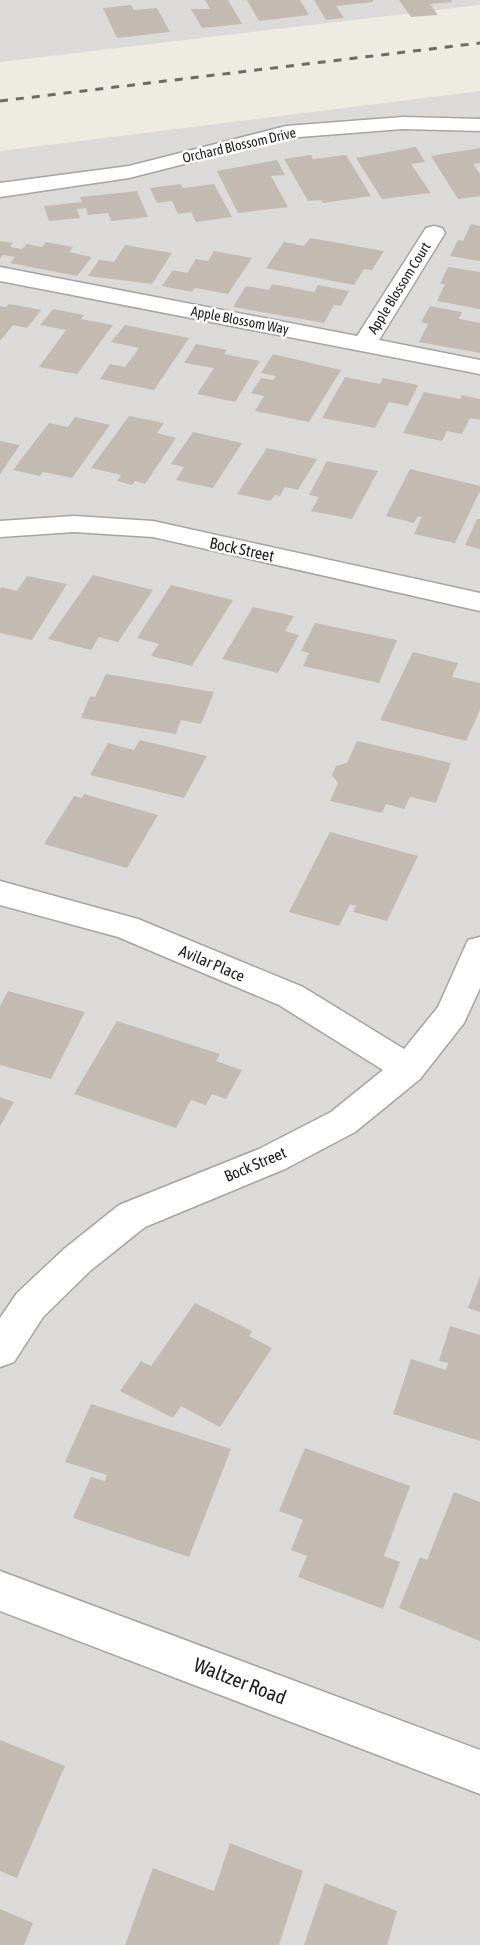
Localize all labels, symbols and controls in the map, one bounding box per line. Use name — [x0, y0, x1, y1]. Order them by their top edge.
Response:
street label: Orchard Blossom Drive — [181, 124, 297, 166]
street label: Apple Blossom Court — [364, 239, 434, 337]
street label: Apple Blossom Way — [190, 303, 290, 337]
street label: Bock Street — [208, 533, 276, 565]
street label: Avilar Place — [177, 941, 247, 985]
street label: Bock Street — [221, 1143, 289, 1185]
street label: Waltzer Road — [191, 1652, 290, 1709]

